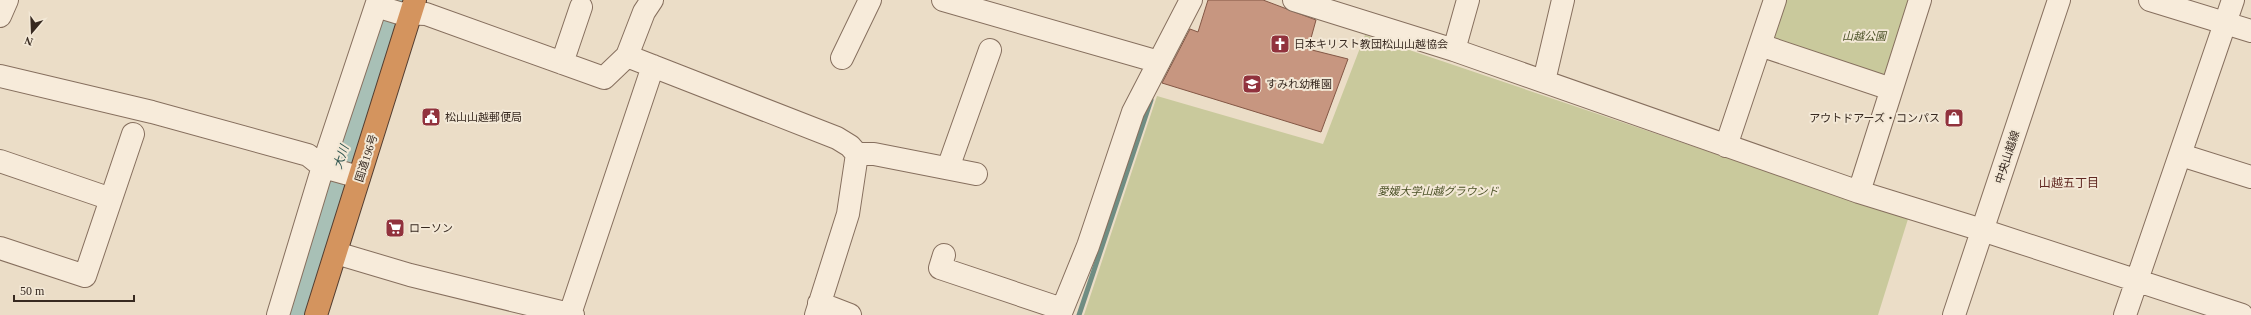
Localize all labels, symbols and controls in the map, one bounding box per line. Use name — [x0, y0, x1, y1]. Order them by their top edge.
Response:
north arrow — [12, 12, 52, 52]
park label: 山越公園 — [1842, 30, 1888, 42]
church icon: 日本キリスト教団松山山越協会 — [1269, 33, 1291, 55]
text: N — [23, 34, 34, 48]
place label: 日本キリスト教団松山山越協会 — [1294, 38, 1448, 50]
school or university icon: すみれ幼稚園 — [1241, 73, 1263, 95]
place label: すみれ幼稚園 — [1266, 78, 1332, 90]
public building icon: 松山山越郵便局 — [420, 106, 442, 128]
shop icon: アウトドアーズ・コンパス — [1943, 107, 1965, 129]
place label: 松山山越郵便局 — [445, 111, 522, 123]
place label: アウトドアーズ・コンパス — [1809, 112, 1940, 124]
street label: 中央山越線 — [1993, 129, 2021, 185]
street label: 国道196号 — [353, 133, 379, 183]
water label: 大川 — [330, 141, 352, 171]
district label: 山越五丁目 — [2039, 176, 2099, 190]
park label: 愛媛大学山越グラウンド — [1378, 185, 1499, 197]
supermarket icon: ローソン — [384, 217, 406, 239]
place label: ローソン — [409, 222, 453, 234]
scale bar — [14, 277, 134, 303]
text: 50 m — [20, 284, 45, 298]

